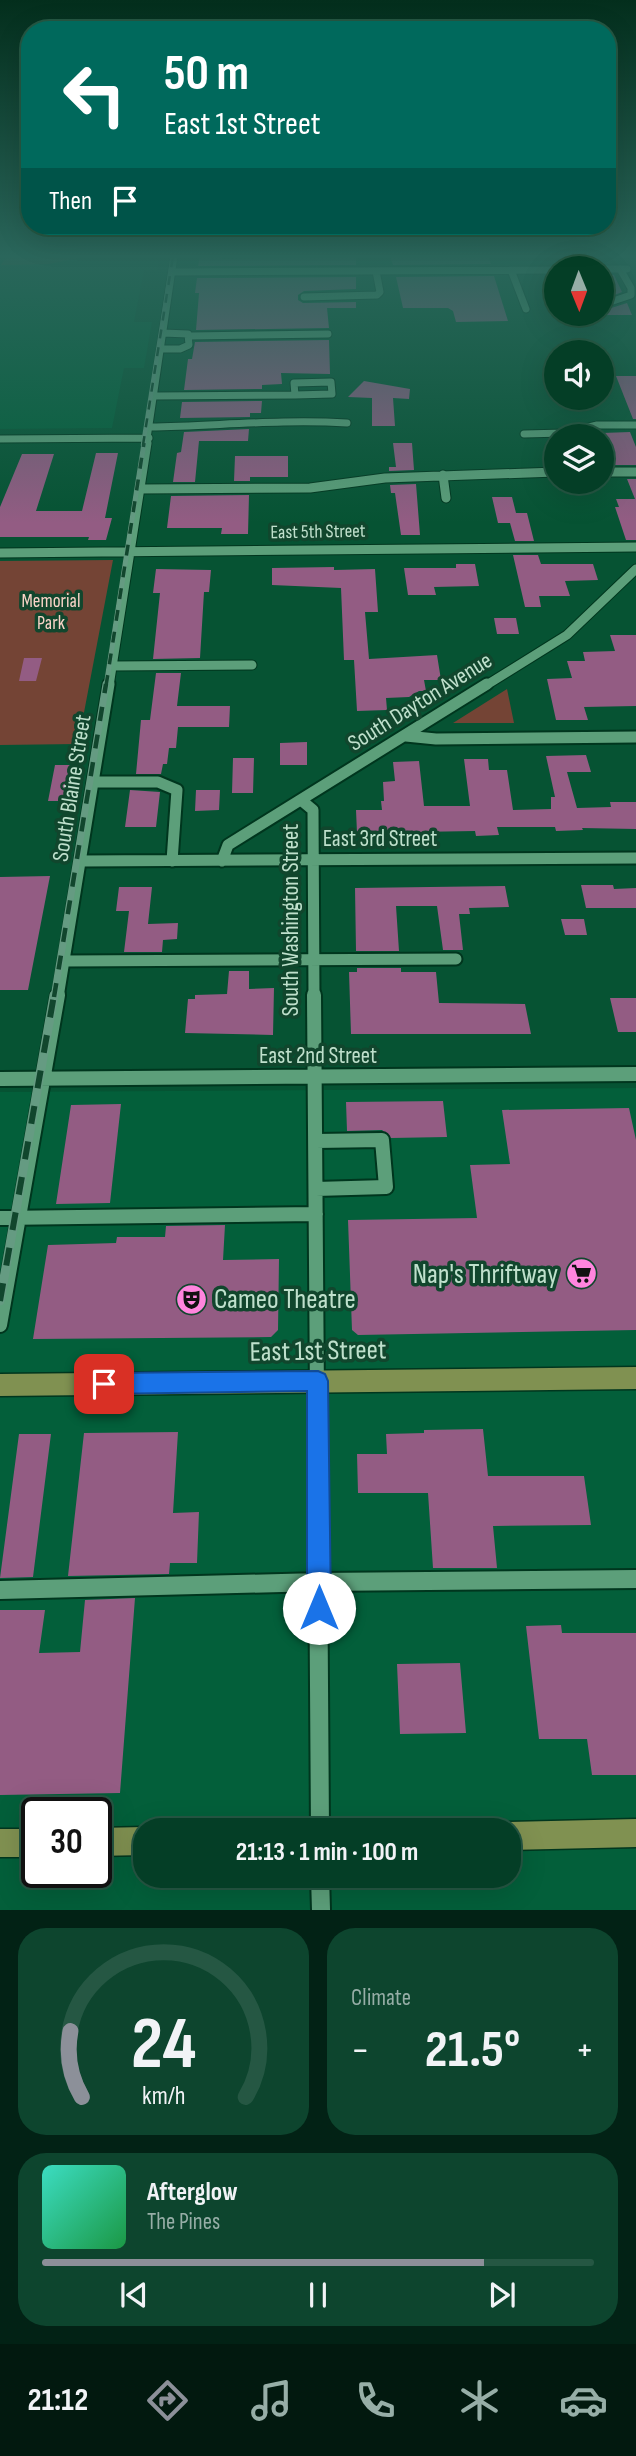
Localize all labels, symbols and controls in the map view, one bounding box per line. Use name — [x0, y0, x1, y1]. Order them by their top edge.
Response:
text: 50 m — [164, 45, 249, 104]
icon: left — [49, 49, 140, 140]
text: East 1st Street — [164, 105, 320, 144]
icon: arrive — [106, 182, 144, 220]
text: Then — [49, 186, 92, 217]
north arrow — [544, 256, 614, 326]
map controls — [544, 256, 614, 494]
button: sound — [544, 340, 614, 410]
button: layers — [544, 424, 614, 494]
street label: East 5th Street — [270, 520, 366, 544]
park label: Memorial Park — [22, 590, 80, 635]
street label: South Dayton Avenue — [343, 647, 497, 757]
street label: South Blaine Street — [47, 712, 97, 864]
street label: South Washington Street — [277, 824, 305, 1016]
street label: East 3rd Street — [323, 825, 437, 853]
street label: East 2nd Street — [259, 1042, 377, 1070]
supermarket icon: Nap's Thriftway — [564, 1257, 598, 1291]
place label: Nap's Thriftway — [413, 1258, 558, 1291]
theatre icon: Cameo Theatre — [174, 1282, 208, 1316]
place label: Cameo Theatre — [214, 1283, 356, 1316]
street label: East 1st Street — [249, 1333, 387, 1369]
pin — [74, 1354, 134, 1414]
icon: arrive — [85, 1365, 123, 1403]
position arrow — [282, 1571, 356, 1645]
speed limit sign: 30 — [21, 1797, 112, 1888]
text: 21:13 · 1 min · 100 m — [236, 1837, 418, 1868]
text: Climate — [351, 1984, 411, 2012]
text: 24 — [131, 2002, 196, 2090]
text: 21.5° — [425, 2019, 520, 2082]
text: − — [351, 2028, 370, 2073]
text: + — [575, 2028, 594, 2073]
text: km/h — [142, 2081, 185, 2112]
text: Afterglow — [147, 2177, 238, 2208]
text: The Pines — [147, 2208, 220, 2236]
icon: previous — [115, 2276, 153, 2314]
icon: pause — [299, 2276, 337, 2314]
icon: next — [483, 2276, 521, 2314]
icon: directions — [143, 2376, 192, 2425]
icon: music — [247, 2376, 296, 2425]
icon: phone — [351, 2376, 400, 2425]
icon: climate — [455, 2376, 504, 2425]
icon: car — [559, 2376, 608, 2425]
text: 21:12 — [28, 2381, 88, 2420]

